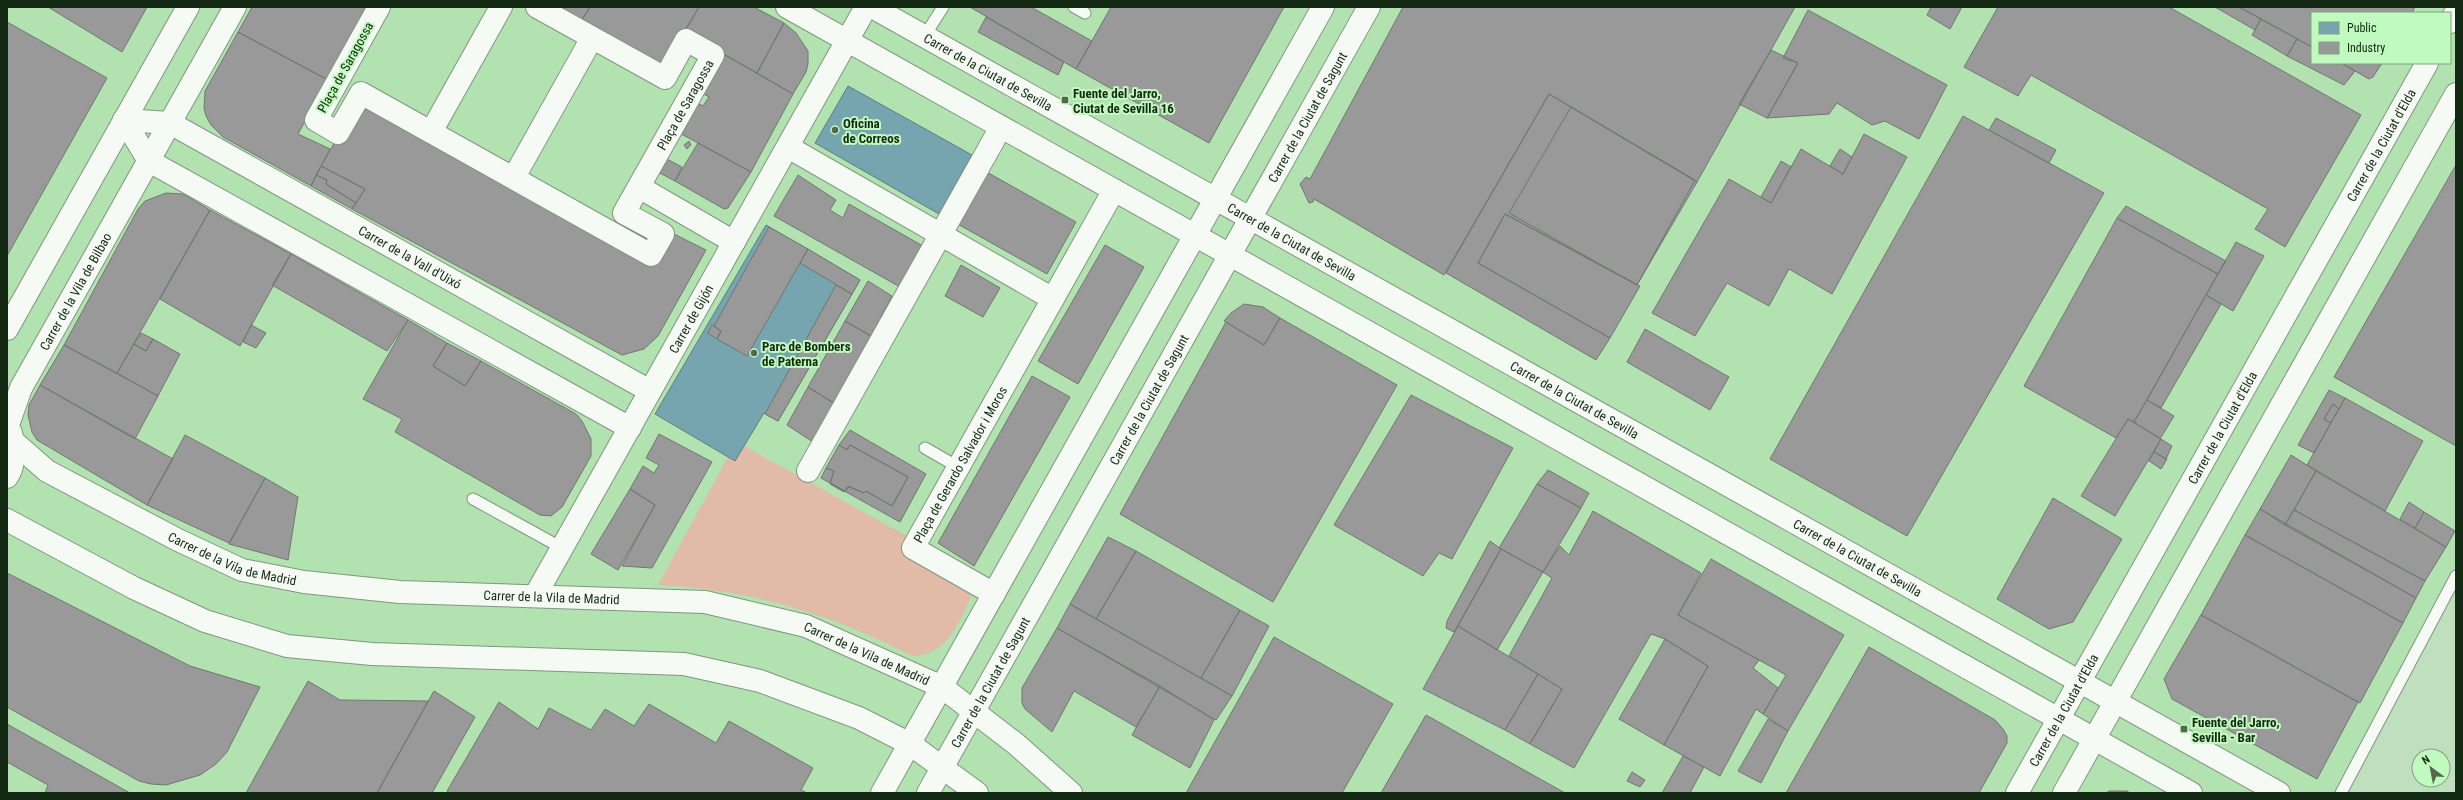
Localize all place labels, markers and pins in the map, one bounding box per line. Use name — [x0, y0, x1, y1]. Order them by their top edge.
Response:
place label: Fuente del Jarro, Ciutat de Sevilla 16 — [1073, 86, 1174, 116]
marker: Fuente del Jarro, Ciutat de Sevilla 16 — [1060, 95, 1070, 105]
place label: Oficina de Correos — [843, 116, 900, 146]
marker: Oficina de Correos — [830, 125, 840, 135]
place label: Parc de Bombers de Paterna — [762, 339, 851, 369]
marker: Parc de Bombers de Paterna — [749, 348, 759, 358]
place label: Fuente del Jarro, Sevilla - Bar — [2192, 715, 2280, 745]
marker: Fuente del Jarro, Sevilla - Bar — [2179, 724, 2189, 734]

